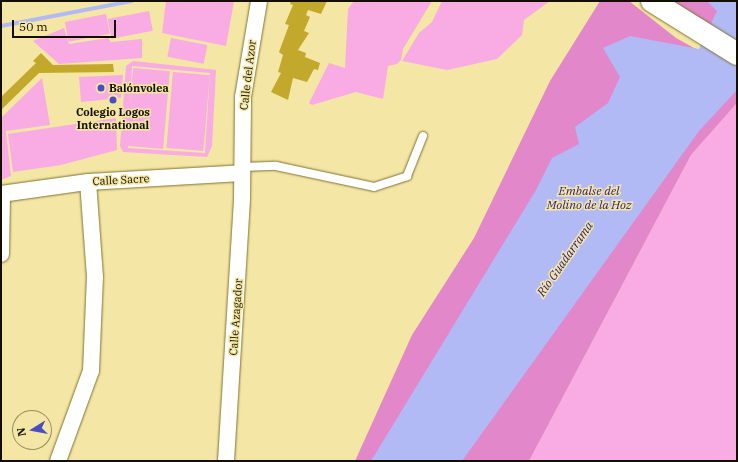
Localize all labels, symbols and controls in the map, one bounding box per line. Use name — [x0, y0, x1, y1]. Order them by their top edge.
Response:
scale bar — [14, 12, 118, 38]
text: 50 m — [19, 19, 48, 34]
street label: Calle del Azor — [237, 39, 259, 111]
place label: Balónvolea — [109, 81, 169, 95]
marker: Balónvolea — [96, 83, 106, 93]
marker: Colegio Logos International — [108, 95, 118, 105]
place label: Colegio Logos International — [76, 106, 150, 132]
street label: Calle Sacre — [92, 172, 150, 188]
water label: Embalse del Molino de la Hoz — [547, 184, 631, 212]
water label: Río Guadarrama — [534, 219, 596, 299]
street label: Calle Azagador — [227, 278, 245, 356]
north arrow — [12, 410, 52, 450]
text: N — [14, 426, 29, 438]

